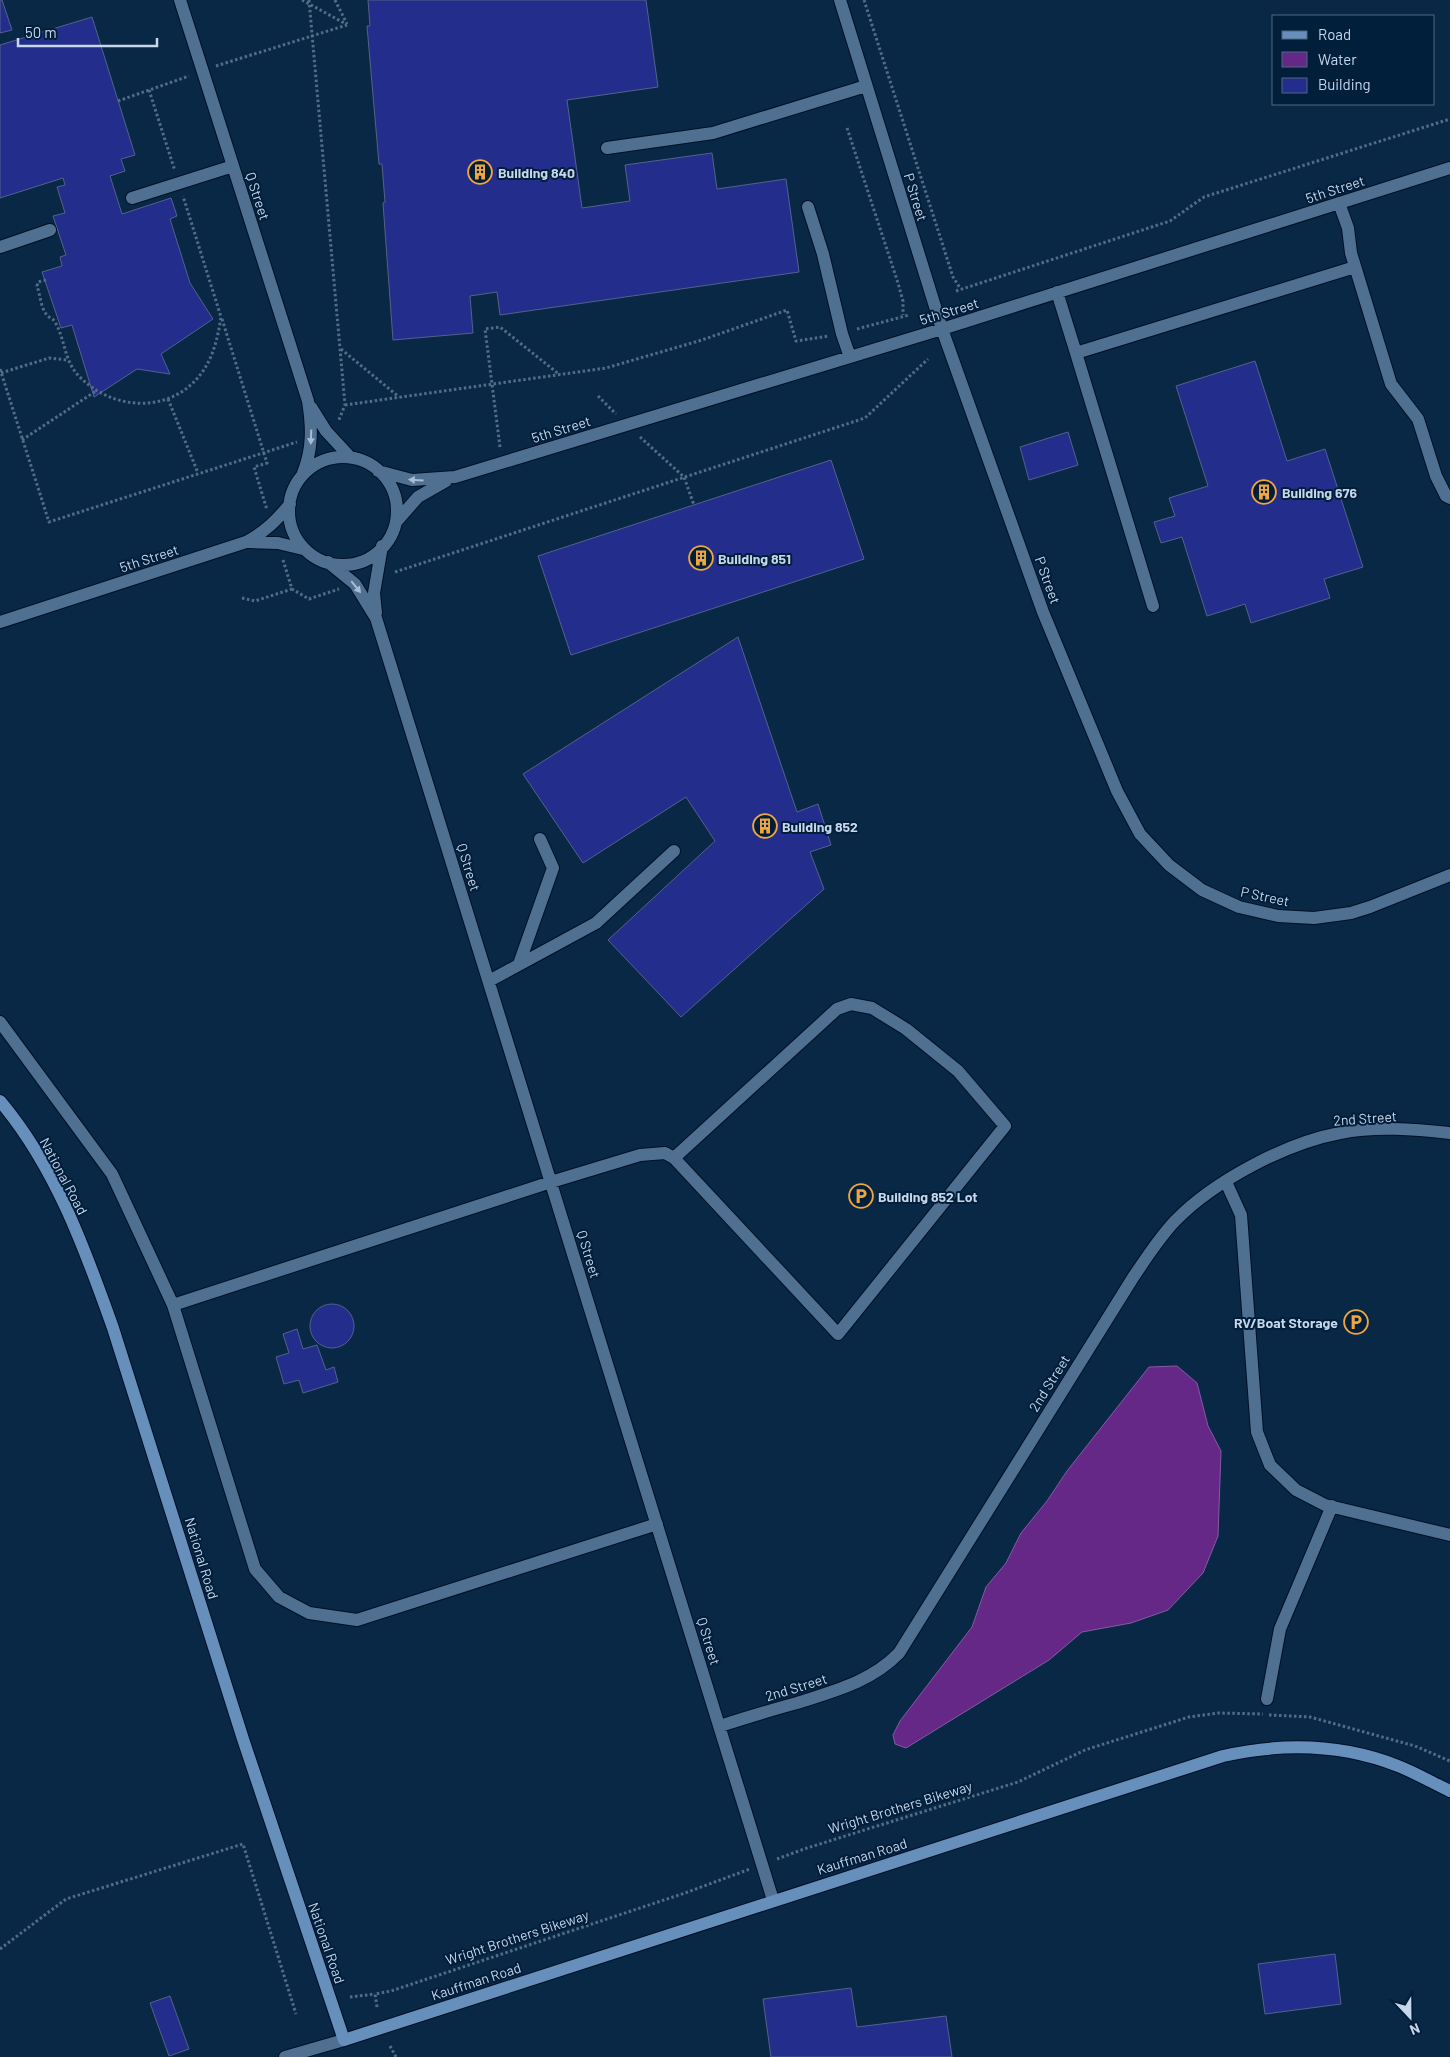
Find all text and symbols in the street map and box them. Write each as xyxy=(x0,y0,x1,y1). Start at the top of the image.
scale bar xyxy=(18,15,156,47)
legend xyxy=(1272,15,1435,105)
text: 50 m xyxy=(25,23,57,41)
text: Road xyxy=(1318,25,1351,43)
text: Water xyxy=(1318,50,1357,68)
text: Building xyxy=(1318,75,1371,93)
building icon: Building 840 xyxy=(467,159,493,185)
place label: Building 840 xyxy=(498,164,575,181)
street label: Q Street xyxy=(242,170,274,222)
street label: P Street xyxy=(901,171,931,223)
street label: 5th Street xyxy=(1303,172,1367,206)
street label: 5th Street xyxy=(917,294,981,328)
street label: 5th Street xyxy=(529,412,593,446)
one-way arrow xyxy=(307,430,315,446)
one-way arrow xyxy=(408,475,424,483)
building icon: Building 676 xyxy=(1251,479,1277,505)
place label: Building 676 xyxy=(1282,484,1357,501)
street label: 5th Street xyxy=(117,541,181,575)
building icon: Building 851 xyxy=(688,545,714,571)
place label: Building 851 xyxy=(718,550,791,567)
street label: P Street xyxy=(1032,554,1064,606)
one-way arrow xyxy=(351,580,362,593)
building icon: Building 852 xyxy=(752,813,778,839)
place label: Building 852 xyxy=(782,818,858,835)
street label: Q Street xyxy=(454,841,484,893)
street label: P Street xyxy=(1239,883,1291,909)
street label: 2nd Street xyxy=(1333,1107,1397,1129)
street label: National Road xyxy=(37,1135,91,1217)
parking icon: Building 852 Lot xyxy=(848,1183,874,1209)
place label: Building 852 Lot xyxy=(878,1188,978,1205)
street label: Q Street xyxy=(574,1228,604,1280)
parking icon: RV/Boat Storage xyxy=(1343,1309,1369,1335)
place label: RV/Boat Storage xyxy=(1234,1314,1338,1331)
street label: 2nd Street xyxy=(1025,1352,1073,1414)
street label: National Road xyxy=(182,1515,222,1601)
street label: Q Street xyxy=(694,1615,724,1667)
street label: 2nd Street xyxy=(763,1670,829,1704)
street label: Wright Brothers Bikeway xyxy=(826,1777,975,1837)
street label: Kauffman Road xyxy=(815,1834,909,1878)
street label: National Road xyxy=(305,1900,349,1986)
street label: Wright Brothers Bikeway xyxy=(443,1906,591,1968)
street label: Kauffman Road xyxy=(429,1959,523,2003)
north arrow xyxy=(1385,1992,1435,2042)
text: N xyxy=(1408,2020,1423,2039)

